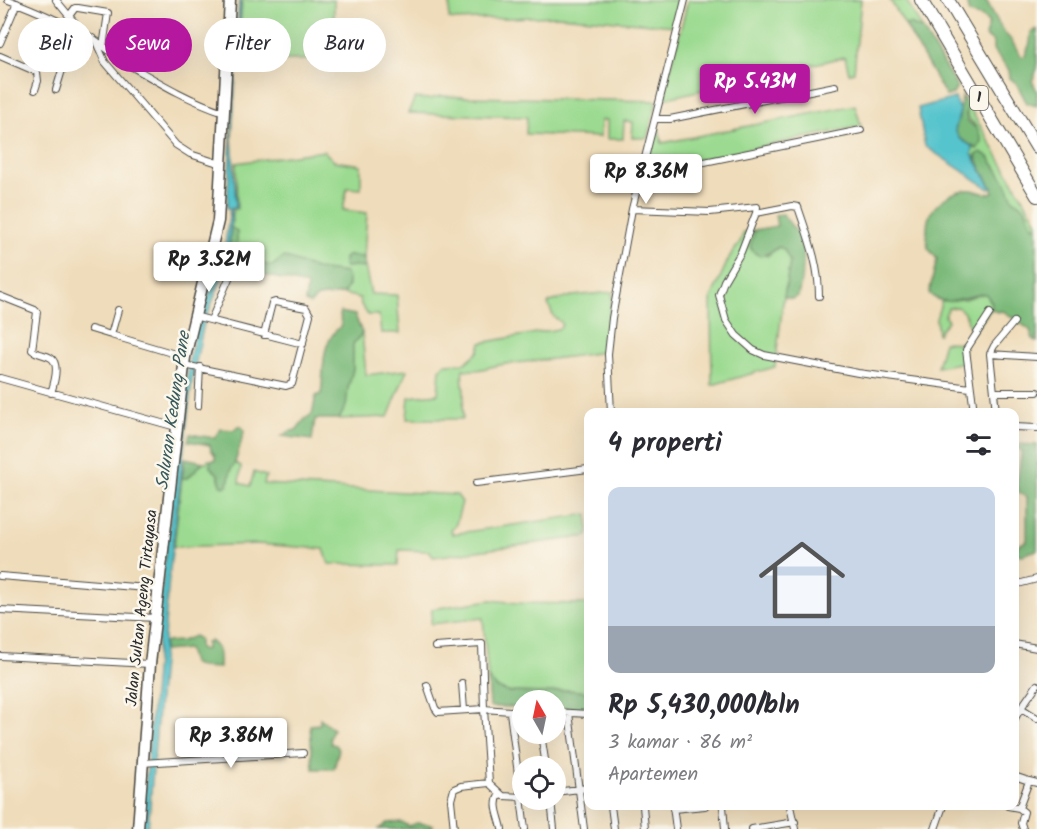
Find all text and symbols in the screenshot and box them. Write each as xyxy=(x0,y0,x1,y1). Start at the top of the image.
chip: Beli xyxy=(18,18,93,72)
chip: Sewa xyxy=(105,18,192,72)
chip: Filter xyxy=(204,18,291,72)
chip: Baru xyxy=(303,18,386,72)
pin: Rp 5.43M xyxy=(693,64,817,115)
text: Rp 5.43M xyxy=(714,67,796,99)
road number: 1 xyxy=(970,86,988,110)
pin: Rp 8.36M xyxy=(584,154,708,205)
text: Rp 8.36M xyxy=(604,157,688,189)
pin: Rp 3.52M xyxy=(147,242,271,293)
text: Rp 3.52M xyxy=(167,245,251,277)
water label: Saluran Kedung Pane xyxy=(149,328,200,492)
text: 4 properti xyxy=(608,423,722,465)
icon: filters xyxy=(962,428,995,461)
street label: Jalan Sultan Ageng Tirtayasa xyxy=(119,508,165,708)
icon: home xyxy=(748,526,856,634)
text: Rp 5,430,000/bln xyxy=(608,685,800,727)
north arrow xyxy=(512,690,566,744)
map controls xyxy=(512,690,566,810)
pin: Rp 3.86M xyxy=(169,718,293,769)
text: Rp 3.86M xyxy=(189,721,273,753)
text: 3 kamar · 86 m² xyxy=(608,727,752,759)
button: locate xyxy=(512,756,566,810)
text: Apartemen xyxy=(608,759,698,791)

